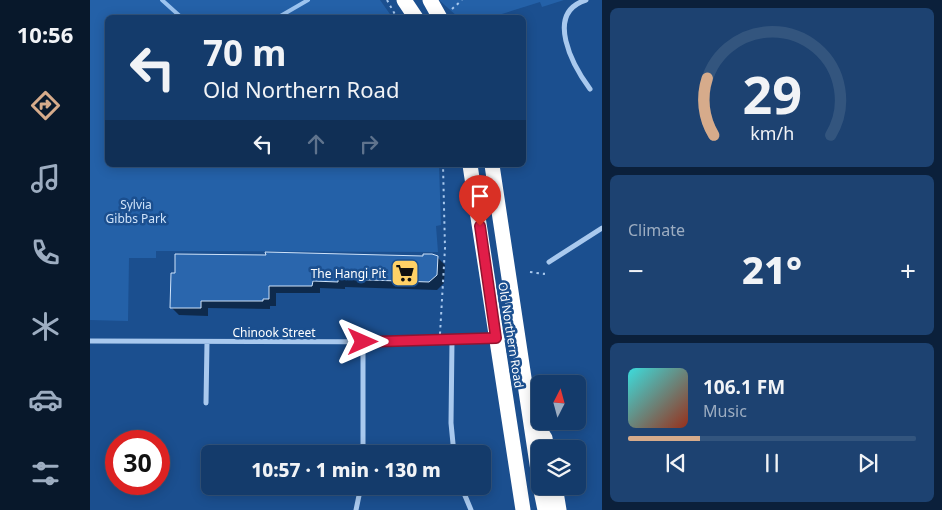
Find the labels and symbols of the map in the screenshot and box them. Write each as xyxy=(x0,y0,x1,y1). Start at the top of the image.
pin xyxy=(459,175,501,226)
park label: Sylvia Gibbs Park xyxy=(106,196,167,227)
supermarket icon: The Hangi Pit xyxy=(390,258,420,288)
place label: The Hangi Pit xyxy=(311,265,387,282)
street label: Old Northern Road xyxy=(494,281,528,389)
position arrow xyxy=(336,315,388,367)
street label: Chinook Street xyxy=(232,324,316,341)
north arrow xyxy=(531,375,586,430)
speed limit sign: 30 xyxy=(105,430,170,495)

